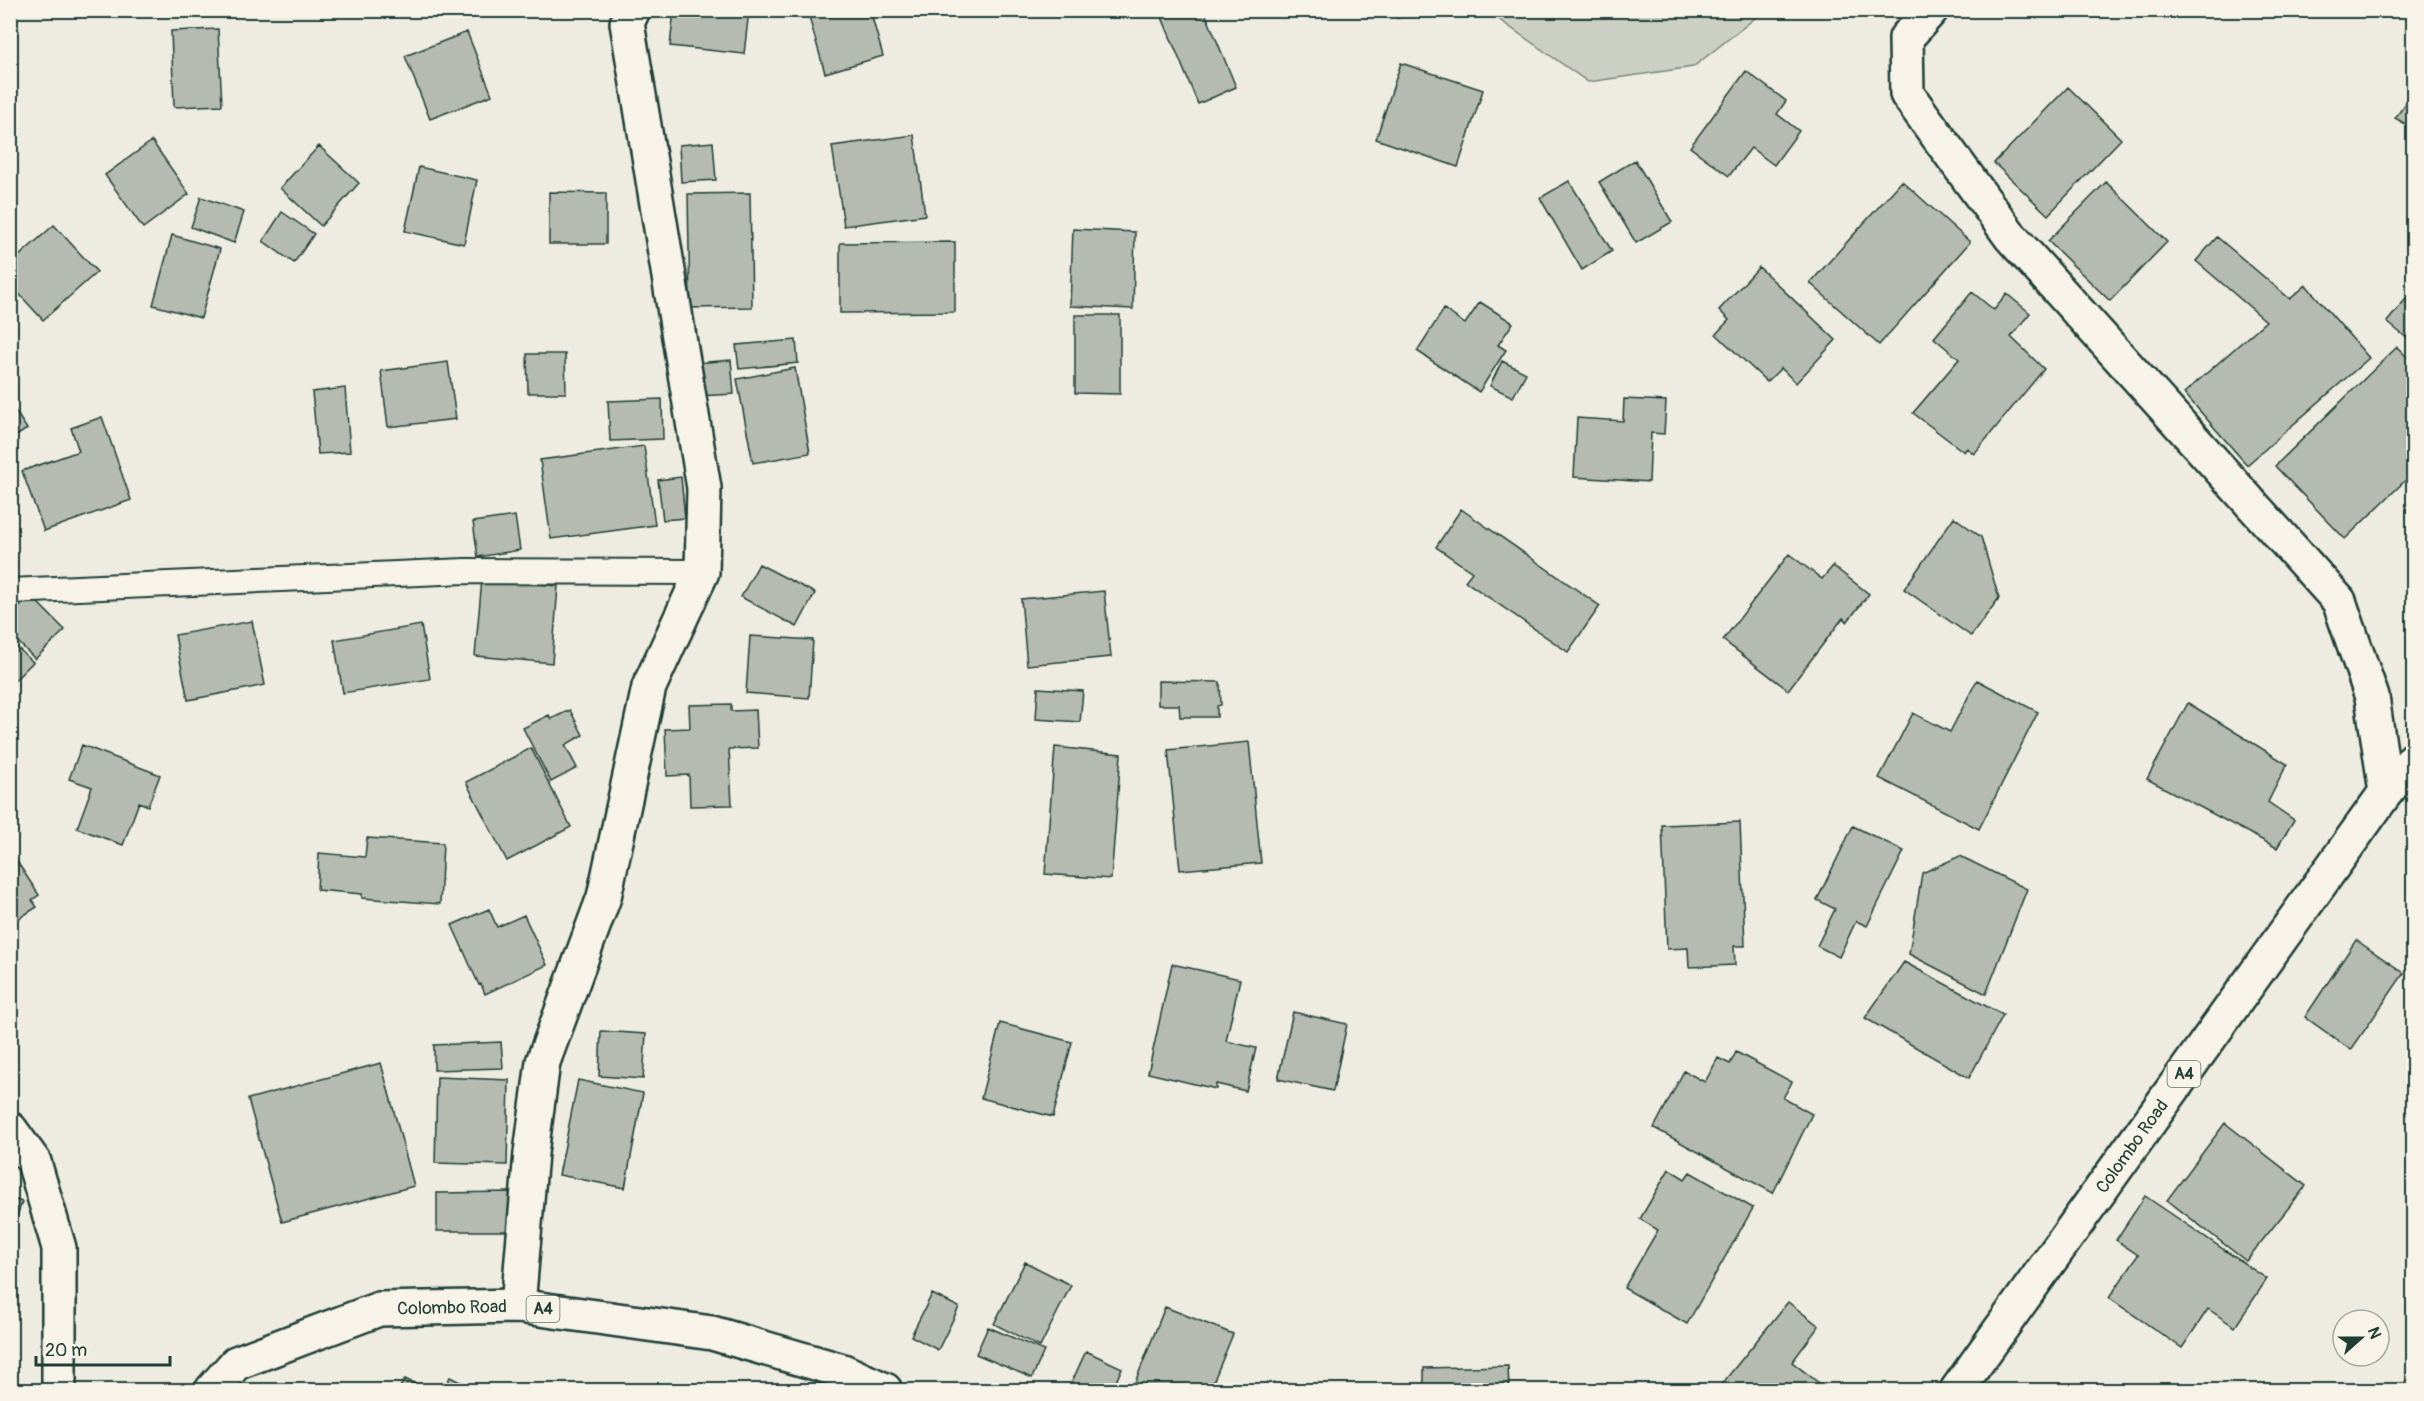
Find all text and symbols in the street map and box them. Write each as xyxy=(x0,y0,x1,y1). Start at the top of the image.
road number: A4 xyxy=(2168,1061,2200,1087)
street label: Colombo Road xyxy=(2090,1095,2173,1198)
street label: Colombo Road xyxy=(397,1295,507,1320)
road number: A4 xyxy=(526,1296,560,1322)
north arrow xyxy=(2331,1308,2391,1368)
text: N xyxy=(2363,1324,2385,1342)
scale bar xyxy=(36,1329,170,1367)
text: 20 m xyxy=(45,1339,87,1362)

